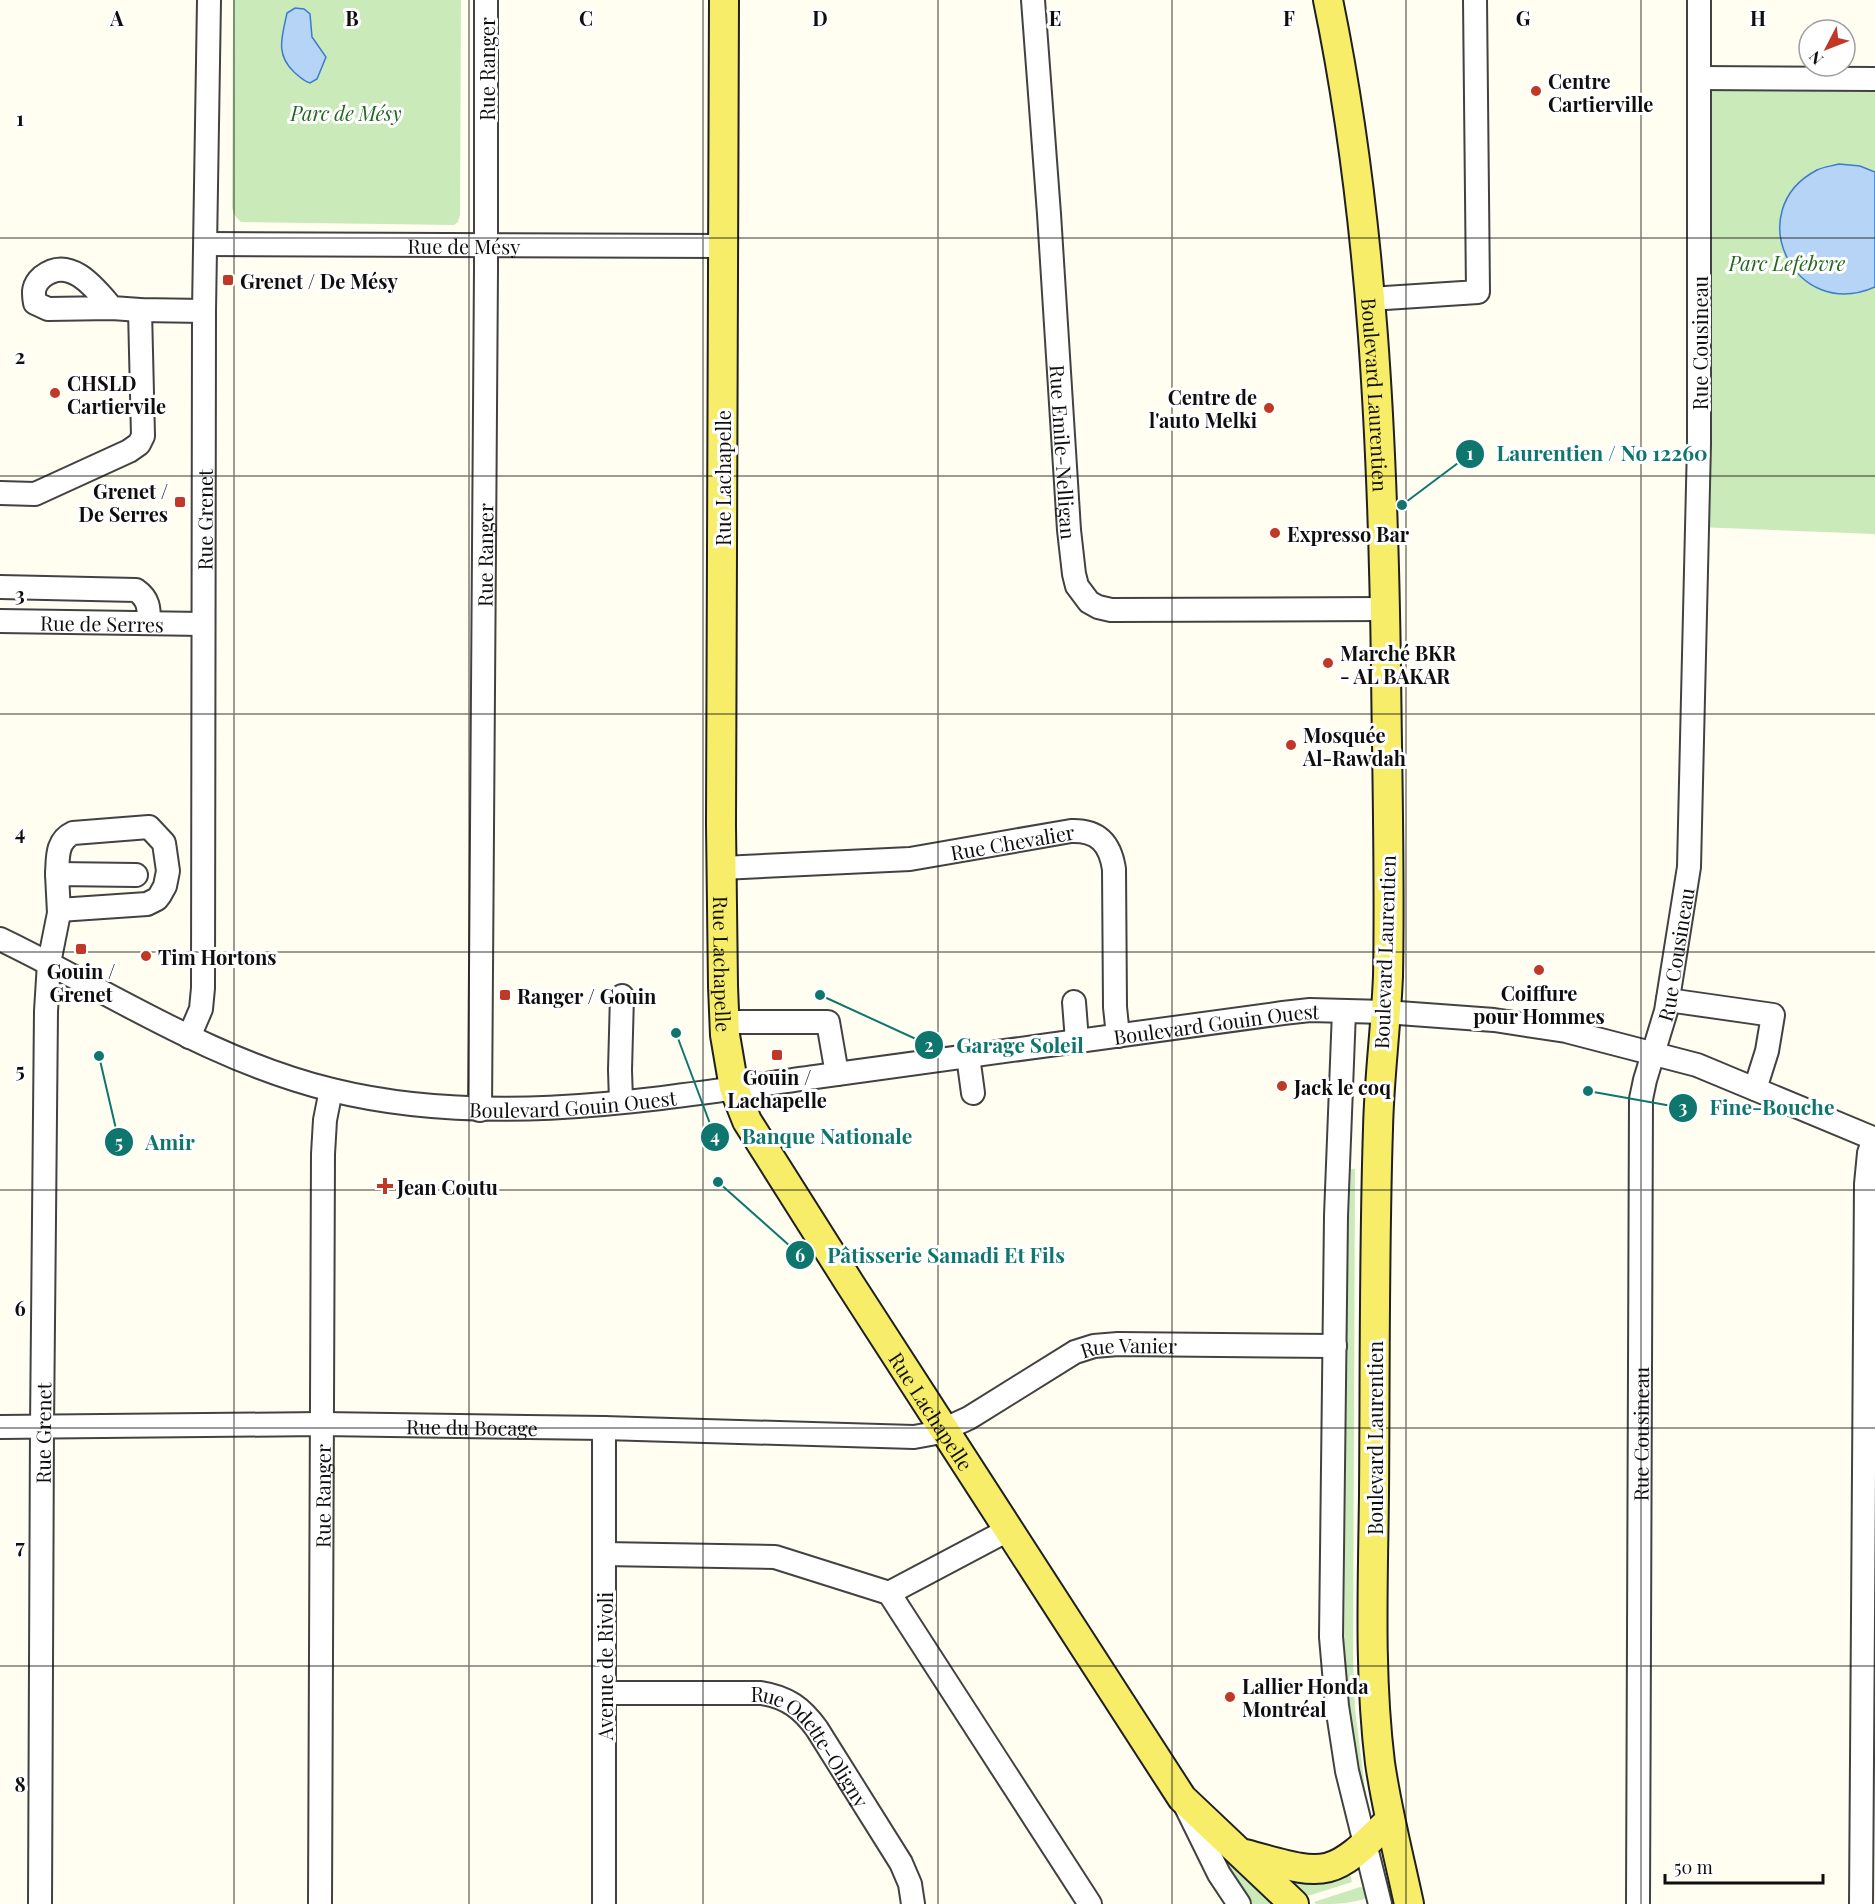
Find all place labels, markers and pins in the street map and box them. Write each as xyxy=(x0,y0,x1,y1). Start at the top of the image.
place label: Centre Cartierville xyxy=(1548,67,1653,117)
marker: Centre Cartierville xyxy=(1529,84,1543,98)
place label: Grenet / De Mésy xyxy=(240,267,398,294)
marker: Grenet / De Mésy xyxy=(221,273,235,287)
place label: CHSLD Cartiervile xyxy=(67,369,166,419)
place label: Centre de l'auto Melki xyxy=(1149,383,1257,433)
marker: CHSLD Cartiervile xyxy=(48,386,62,400)
marker: Centre de l'auto Melki xyxy=(1262,401,1276,415)
callout: Laurentien / No 12260 xyxy=(1455,435,1720,474)
place label: Grenet / De Serres xyxy=(78,477,168,527)
marker: Grenet / De Serres xyxy=(173,495,187,509)
place label: Expresso Bar xyxy=(1287,520,1410,547)
marker: Expresso Bar xyxy=(1268,526,1282,540)
place label: Marché BKR - AL BAKAR xyxy=(1340,639,1457,689)
marker: Marché BKR - AL BAKAR xyxy=(1321,656,1335,670)
place label: Mosquée Al-Rawdah xyxy=(1302,721,1406,771)
marker: Mosquée Al-Rawdah xyxy=(1284,738,1298,752)
marker: Gouin / Grenet xyxy=(74,942,88,956)
place label: Tim Hortons xyxy=(158,943,276,970)
marker: Tim Hortons xyxy=(139,949,153,963)
place label: Gouin / Grenet xyxy=(47,957,115,1007)
marker: Coiffure pour Hommes xyxy=(1532,963,1546,977)
place label: Coiffure pour Hommes xyxy=(1473,979,1605,1029)
place label: Ranger / Gouin xyxy=(517,982,657,1009)
marker: Ranger / Gouin xyxy=(498,988,512,1002)
callout: Garage Soleil xyxy=(914,1026,1096,1065)
marker: Gouin / Lachapelle xyxy=(770,1048,784,1062)
place label: Gouin / Lachapelle xyxy=(727,1063,827,1113)
place label: Jack le coq xyxy=(1293,1073,1391,1100)
marker: Jack le coq xyxy=(1275,1079,1289,1093)
callout: Fine-Bouche xyxy=(1668,1088,1847,1127)
callout: Banque Nationale xyxy=(700,1117,925,1156)
callout: Amir xyxy=(104,1123,207,1162)
place label: Jean Coutu xyxy=(396,1173,498,1200)
marker: Jean Coutu xyxy=(378,1179,392,1193)
callout: Pâtisserie Samadi Et Fils xyxy=(785,1236,1076,1275)
place label: Lallier Honda Montréal xyxy=(1242,1672,1369,1722)
marker: Lallier Honda Montréal xyxy=(1223,1690,1237,1704)

